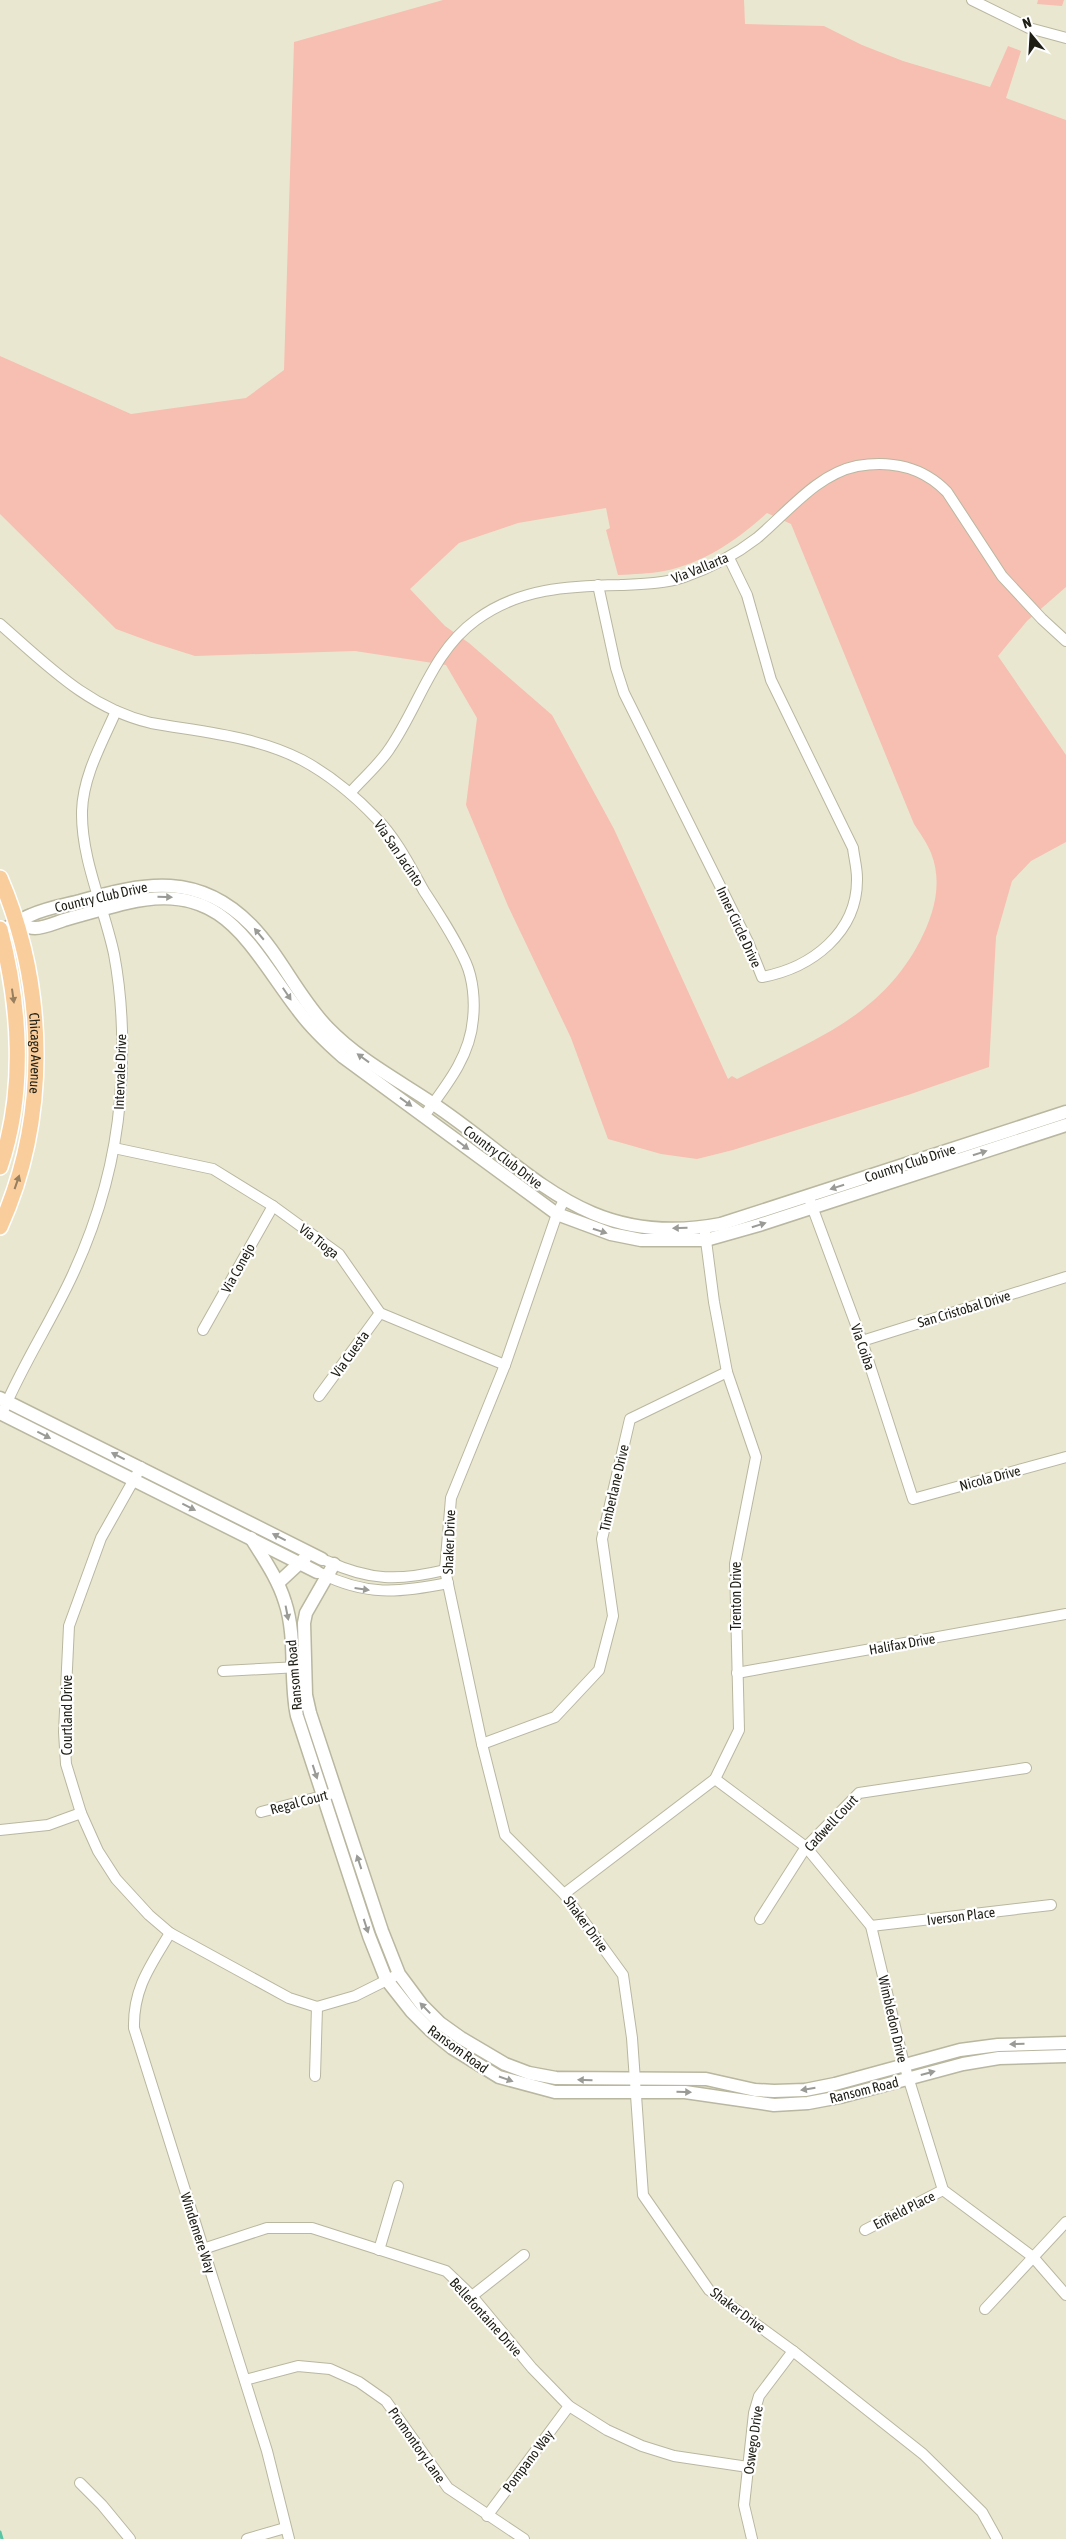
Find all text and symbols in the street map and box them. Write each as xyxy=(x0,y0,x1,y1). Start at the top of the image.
north arrow xyxy=(1006,10,1056,60)
text: N xyxy=(1021,14,1033,32)
street label: Via Vallarta xyxy=(669,549,731,587)
street label: Via San Jacinto xyxy=(371,817,427,889)
street label: Country Club Drive xyxy=(53,879,149,915)
street label: Inner Circle Drive xyxy=(713,884,765,970)
one-way arrow xyxy=(158,893,174,901)
one-way arrow xyxy=(253,929,265,941)
one-way arrow xyxy=(282,987,292,1001)
one-way arrow xyxy=(9,988,17,1004)
street label: Chicago Avenue xyxy=(26,1012,44,1094)
street label: Intervale Drive xyxy=(111,1034,129,1110)
one-way arrow xyxy=(357,1052,370,1063)
one-way arrow xyxy=(399,1097,412,1108)
street label: Country Club Drive xyxy=(460,1122,546,1192)
one-way arrow xyxy=(457,1139,470,1149)
street label: Country Club Drive xyxy=(862,1141,958,1185)
one-way arrow xyxy=(973,1148,988,1156)
one-way arrow xyxy=(14,1174,21,1189)
one-way arrow xyxy=(829,1184,844,1191)
street label: Via Tioga xyxy=(296,1220,342,1262)
one-way arrow xyxy=(752,1220,767,1228)
one-way arrow xyxy=(672,1224,688,1232)
one-way arrow xyxy=(593,1227,608,1235)
street label: Via Conejo xyxy=(218,1240,258,1296)
street label: San Cristobal Drive xyxy=(916,1287,1012,1331)
street label: Via Coiba xyxy=(848,1322,878,1372)
street label: Via Cuesta xyxy=(328,1328,372,1380)
one-way arrow xyxy=(36,1431,51,1439)
street label: Timberlane Drive xyxy=(596,1443,632,1533)
one-way arrow xyxy=(111,1452,125,1460)
street label: Nicola Drive xyxy=(958,1462,1022,1494)
one-way arrow xyxy=(182,1503,196,1511)
street label: Shaker Drive xyxy=(440,1509,458,1575)
one-way arrow xyxy=(272,1533,286,1541)
street label: Trenton Drive xyxy=(728,1562,744,1630)
one-way arrow xyxy=(355,1585,371,1593)
one-way arrow xyxy=(284,1605,292,1621)
street label: Halifax Drive xyxy=(868,1630,936,1658)
street label: Ransom Road xyxy=(283,1639,305,1711)
street label: Courtland Drive xyxy=(59,1675,75,1755)
one-way arrow xyxy=(312,1764,320,1779)
street label: Regal Court xyxy=(268,1787,330,1817)
street label: Cadwell Court xyxy=(801,1792,861,1854)
one-way arrow xyxy=(355,1854,362,1869)
street label: Shaker Drive xyxy=(561,1893,611,1955)
street label: Iverson Place xyxy=(926,1904,996,1928)
one-way arrow xyxy=(362,1919,370,1934)
street label: Wimbledon Drive xyxy=(875,1974,911,2064)
one-way arrow xyxy=(420,2002,432,2014)
street label: Ransom Road xyxy=(425,2022,491,2076)
one-way arrow xyxy=(1009,2040,1025,2048)
one-way arrow xyxy=(921,2069,936,2077)
street label: Ransom Road xyxy=(828,2074,900,2106)
one-way arrow xyxy=(577,2075,593,2083)
one-way arrow xyxy=(498,2076,513,2083)
one-way arrow xyxy=(799,2085,815,2093)
one-way arrow xyxy=(676,2088,692,2096)
street label: Enfield Place xyxy=(871,2188,937,2232)
street label: Windemere Way xyxy=(177,2191,219,2276)
street label: Bellefontaine Drive xyxy=(447,2275,525,2359)
street label: Shaker Drive xyxy=(707,2284,769,2336)
street label: Promontory Lane xyxy=(385,2404,449,2486)
street label: Oswego Drive xyxy=(740,2405,766,2475)
street label: Pompano Way xyxy=(499,2427,557,2495)

